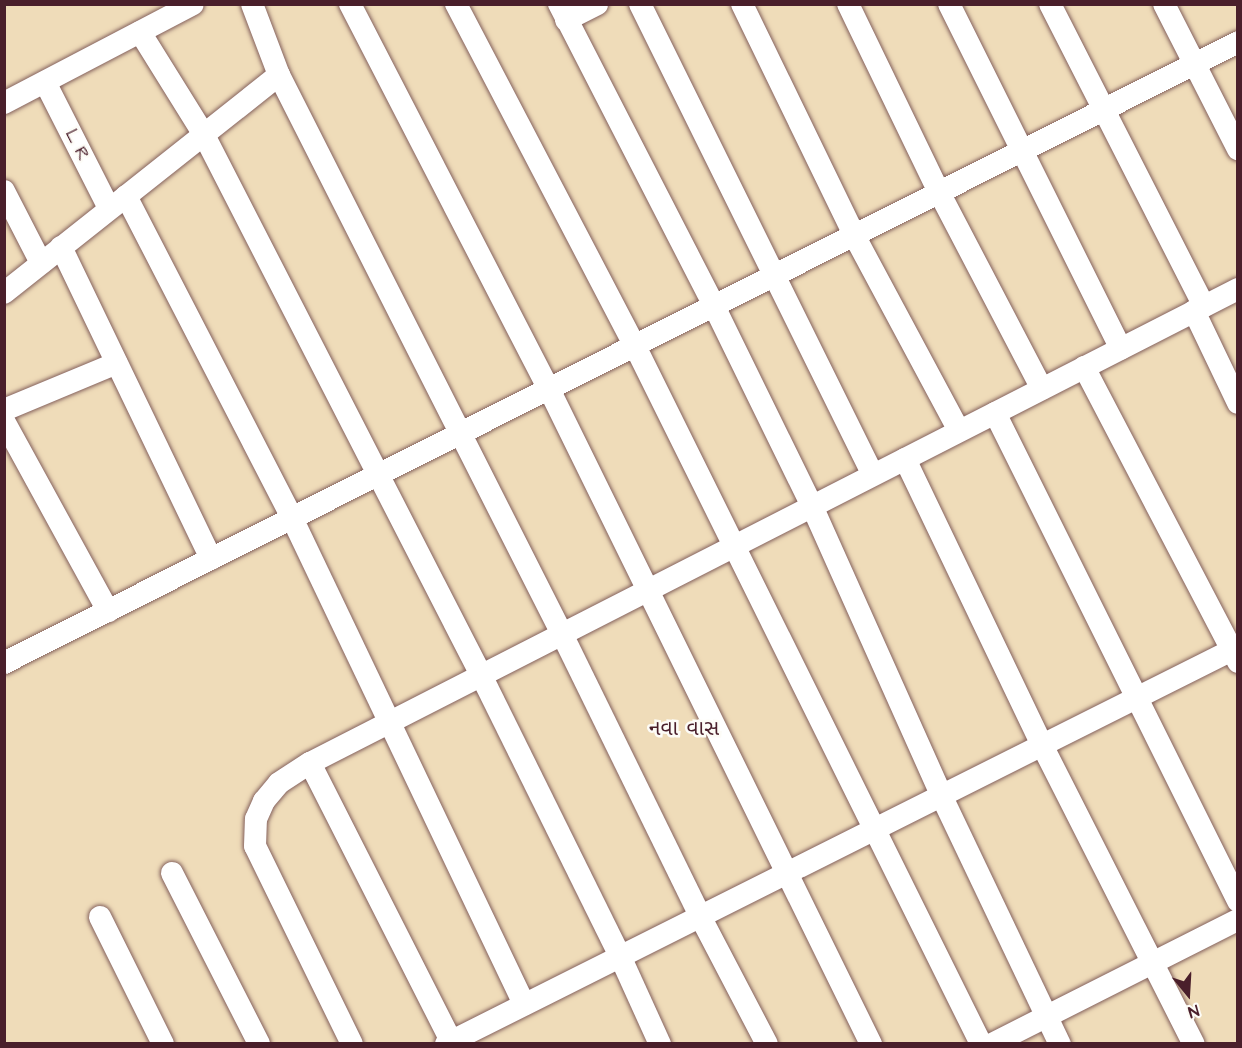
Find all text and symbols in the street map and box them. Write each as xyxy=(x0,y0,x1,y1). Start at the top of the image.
street label: L R xyxy=(60,126,94,164)
district label: નવા વાસ xyxy=(649,716,719,742)
north arrow xyxy=(1158,964,1218,1024)
text: N xyxy=(1185,999,1202,1023)

